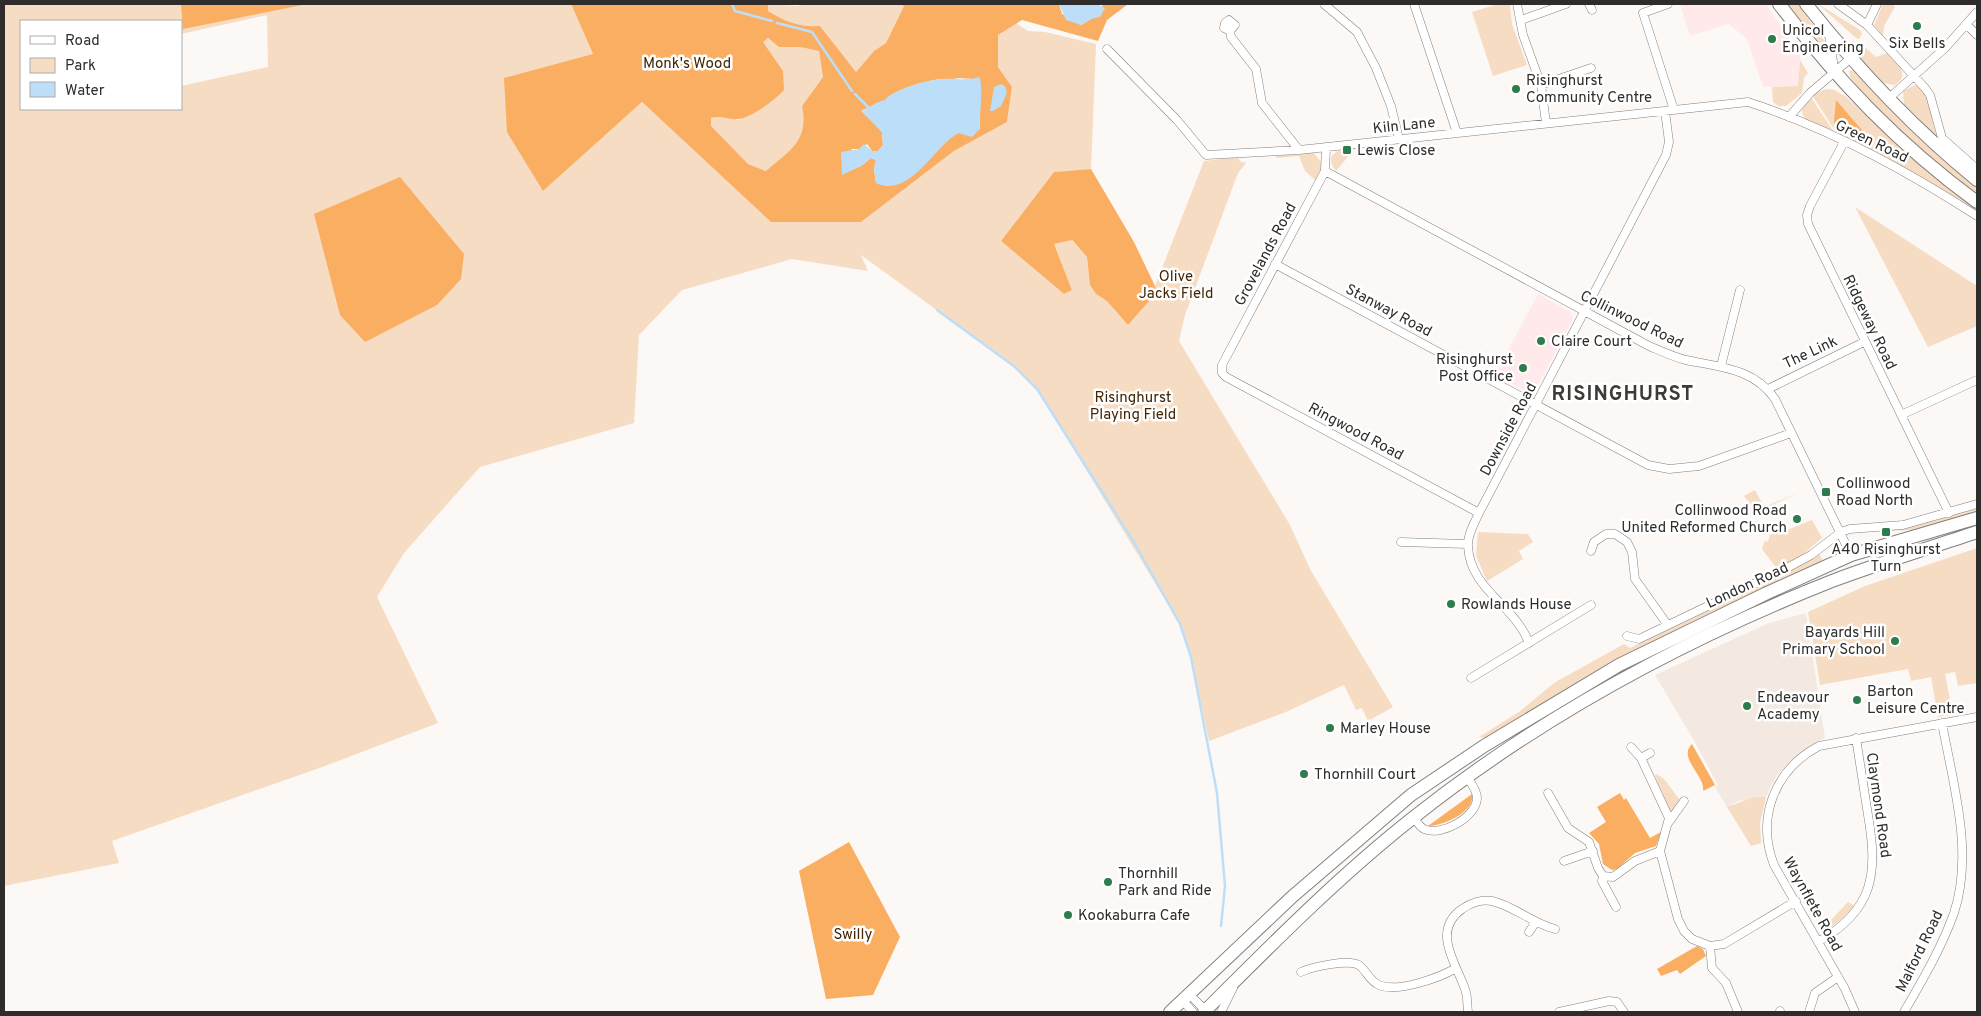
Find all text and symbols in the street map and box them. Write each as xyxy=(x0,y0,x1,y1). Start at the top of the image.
legend xyxy=(20,20,182,110)
marker: Six Bells xyxy=(1911,20,1923,32)
place label: Unicol Engineering xyxy=(1782,22,1864,58)
text: Road xyxy=(65,32,100,51)
marker: Unicol Engineering xyxy=(1766,33,1778,45)
place label: Six Bells xyxy=(1888,35,1946,54)
park label: Monk's Wood xyxy=(643,55,731,74)
text: Park xyxy=(65,57,96,76)
place label: Risinghurst Community Centre xyxy=(1526,72,1652,108)
text: Water xyxy=(65,82,105,101)
marker: Risinghurst Community Centre xyxy=(1510,83,1522,95)
street label: Kiln Lane xyxy=(1372,114,1436,139)
street label: Green Road xyxy=(1832,116,1911,168)
place label: Lewis Close xyxy=(1357,142,1435,161)
marker: Lewis Close xyxy=(1341,144,1353,156)
street label: Grovelands Road xyxy=(1231,200,1302,310)
park label: Olive Jacks Field xyxy=(1139,268,1213,304)
street label: Ridgeway Road xyxy=(1838,272,1900,373)
street label: Stanway Road xyxy=(1342,281,1435,342)
street label: Collinwood Road xyxy=(1577,287,1686,354)
place label: Claire Court xyxy=(1551,333,1632,352)
street label: The Link xyxy=(1781,333,1841,374)
marker: Claire Court xyxy=(1535,335,1547,347)
place label: Risinghurst Post Office xyxy=(1436,351,1513,387)
marker: Risinghurst Post Office xyxy=(1517,362,1529,374)
street label: Downside Road xyxy=(1477,380,1542,480)
district label: RISINGHURST xyxy=(1552,382,1694,408)
park label: Risinghurst Playing Field xyxy=(1090,389,1176,425)
street label: Ringwood Road xyxy=(1304,399,1406,465)
place label: Collinwood Road North xyxy=(1836,475,1913,511)
marker: Collinwood Road North xyxy=(1820,486,1832,498)
place label: Collinwood Road United Reformed Church xyxy=(1621,502,1787,538)
marker: Collinwood Road United Reformed Church xyxy=(1791,513,1803,525)
marker: A40 Risinghurst Turn xyxy=(1880,526,1892,538)
place label: A40 Risinghurst Turn xyxy=(1831,541,1941,577)
street label: London Road xyxy=(1703,559,1792,614)
place label: Rowlands House xyxy=(1461,596,1572,615)
marker: Rowlands House xyxy=(1445,598,1457,610)
place label: Bayards Hill Primary School xyxy=(1782,624,1885,660)
marker: Bayards Hill Primary School xyxy=(1889,635,1901,647)
place label: Barton Leisure Centre xyxy=(1867,683,1965,719)
place label: Endeavour Academy xyxy=(1757,689,1829,725)
marker: Barton Leisure Centre xyxy=(1851,694,1863,706)
marker: Endeavour Academy xyxy=(1741,700,1753,712)
place label: Marley House xyxy=(1340,720,1431,739)
marker: Marley House xyxy=(1324,722,1336,734)
street label: Claymond Road xyxy=(1861,751,1894,859)
place label: Thornhill Court xyxy=(1314,766,1416,785)
marker: Thornhill Court xyxy=(1298,768,1310,780)
street label: Waynflete Road xyxy=(1778,854,1846,955)
place label: Thornhill Park and Ride xyxy=(1118,865,1211,901)
marker: Thornhill Park and Ride xyxy=(1102,876,1114,888)
place label: Kookaburra Cafe xyxy=(1078,907,1190,926)
street label: Malford Road xyxy=(1892,908,1948,996)
marker: Kookaburra Cafe xyxy=(1062,909,1074,921)
park label: Swilly xyxy=(834,926,872,945)

